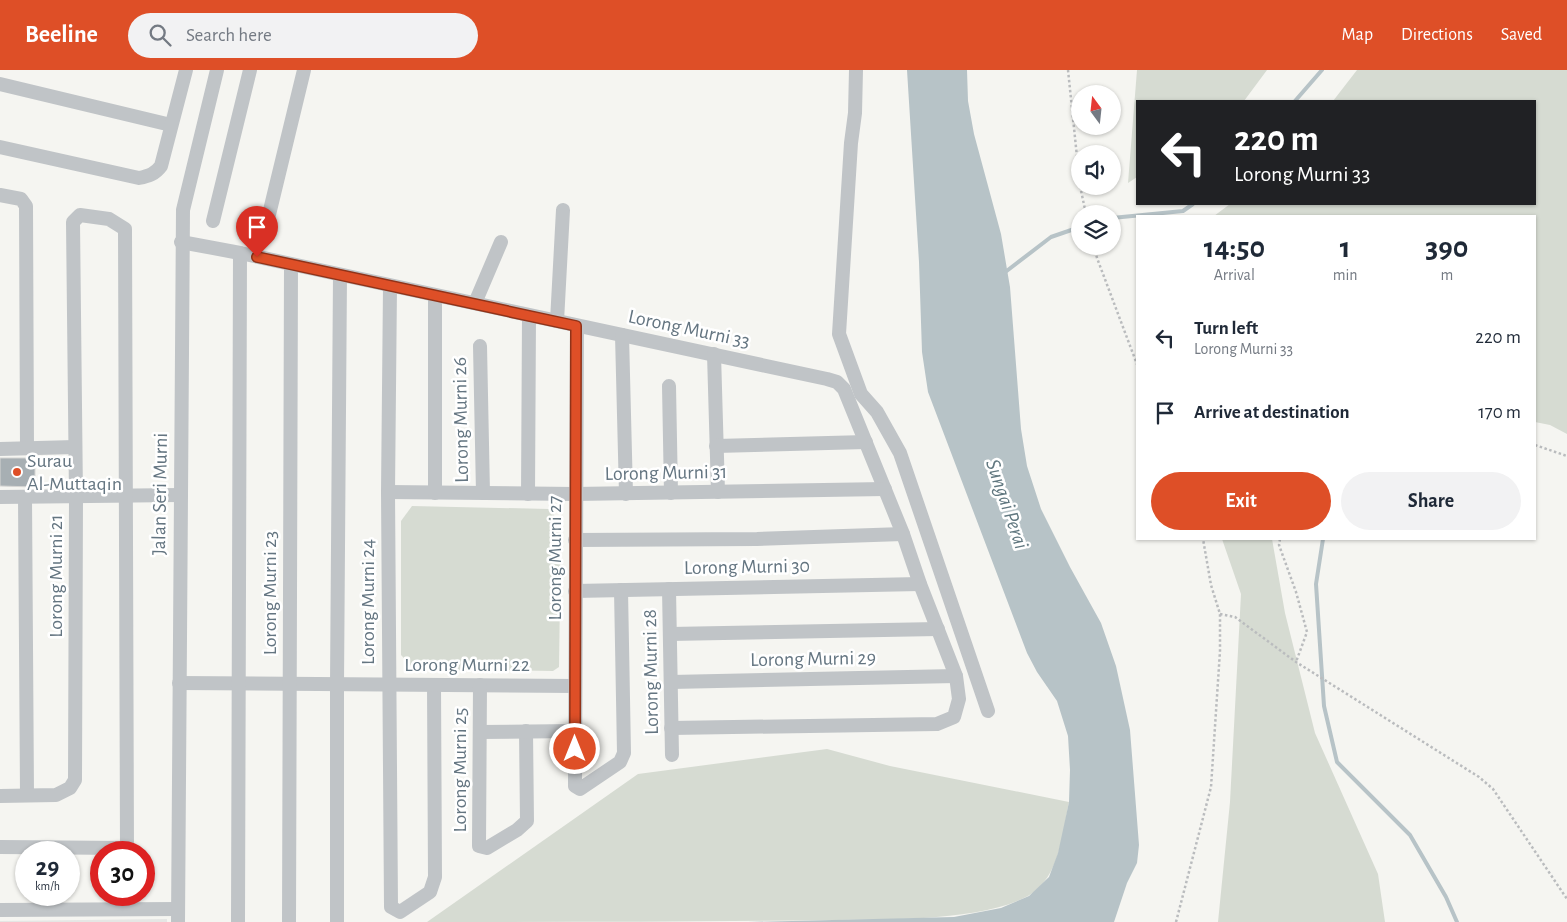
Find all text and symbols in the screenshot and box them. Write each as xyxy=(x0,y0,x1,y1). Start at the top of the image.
search box xyxy=(128,13,478,58)
icon: search xyxy=(146,21,174,49)
text: Beeline xyxy=(25,23,98,47)
text: Search here xyxy=(186,26,272,45)
text: Map xyxy=(1342,26,1373,44)
text: Directions xyxy=(1401,26,1473,44)
text: Saved xyxy=(1501,26,1542,44)
north arrow xyxy=(1071,85,1121,135)
map controls xyxy=(1071,85,1121,255)
icon: left xyxy=(1151,120,1216,185)
text: 220 m xyxy=(1234,122,1319,157)
button: sound xyxy=(1071,145,1121,195)
text: Lorong Murni 33 xyxy=(1234,163,1370,185)
button: layers xyxy=(1071,205,1121,255)
pin xyxy=(236,206,278,257)
icon: arrive xyxy=(243,213,271,241)
text: 14:50 xyxy=(1204,233,1265,263)
text: 1 xyxy=(1340,233,1351,263)
text: 390 xyxy=(1425,233,1468,263)
text: Arrival xyxy=(1214,267,1255,283)
text: min xyxy=(1333,267,1358,283)
text: m xyxy=(1440,267,1453,283)
street label: Lorong Murni 33 xyxy=(626,306,752,352)
text: Turn left xyxy=(1194,319,1258,338)
icon: left xyxy=(1151,324,1179,352)
text: 220 m xyxy=(1475,328,1521,347)
text: Lorong Murni 33 xyxy=(1194,341,1293,357)
street label: Lorong Murni 26 xyxy=(450,357,472,483)
icon: arrive xyxy=(1151,399,1179,427)
text: Arrive at destination xyxy=(1194,403,1350,422)
text: 170 m xyxy=(1478,403,1521,422)
street label: Jalan Seri Murni xyxy=(149,433,171,555)
place label: Surau Al-Muttaqin xyxy=(27,451,122,494)
water label: Sungai Perai xyxy=(982,456,1032,552)
street label: Lorong Murni 31 xyxy=(605,462,727,484)
marker: Surau Al-Muttaqin xyxy=(11,466,23,478)
button: Exit xyxy=(1151,472,1331,530)
button: Share xyxy=(1341,472,1521,530)
street label: Lorong Murni 27 xyxy=(545,496,565,620)
street label: Lorong Murni 21 xyxy=(46,514,66,638)
street label: Lorong Murni 23 xyxy=(260,531,280,655)
street label: Lorong Murni 24 xyxy=(358,539,378,665)
street label: Lorong Murni 30 xyxy=(684,556,810,578)
street label: Lorong Murni 28 xyxy=(640,609,662,735)
street label: Lorong Murni 29 xyxy=(750,648,876,670)
street label: Lorong Murni 22 xyxy=(404,655,530,675)
street label: Lorong Murni 25 xyxy=(450,708,470,832)
position arrow xyxy=(548,722,600,774)
speed limit sign: 30 xyxy=(90,841,155,906)
text: 29 xyxy=(36,855,59,880)
text: km/h xyxy=(35,880,60,892)

